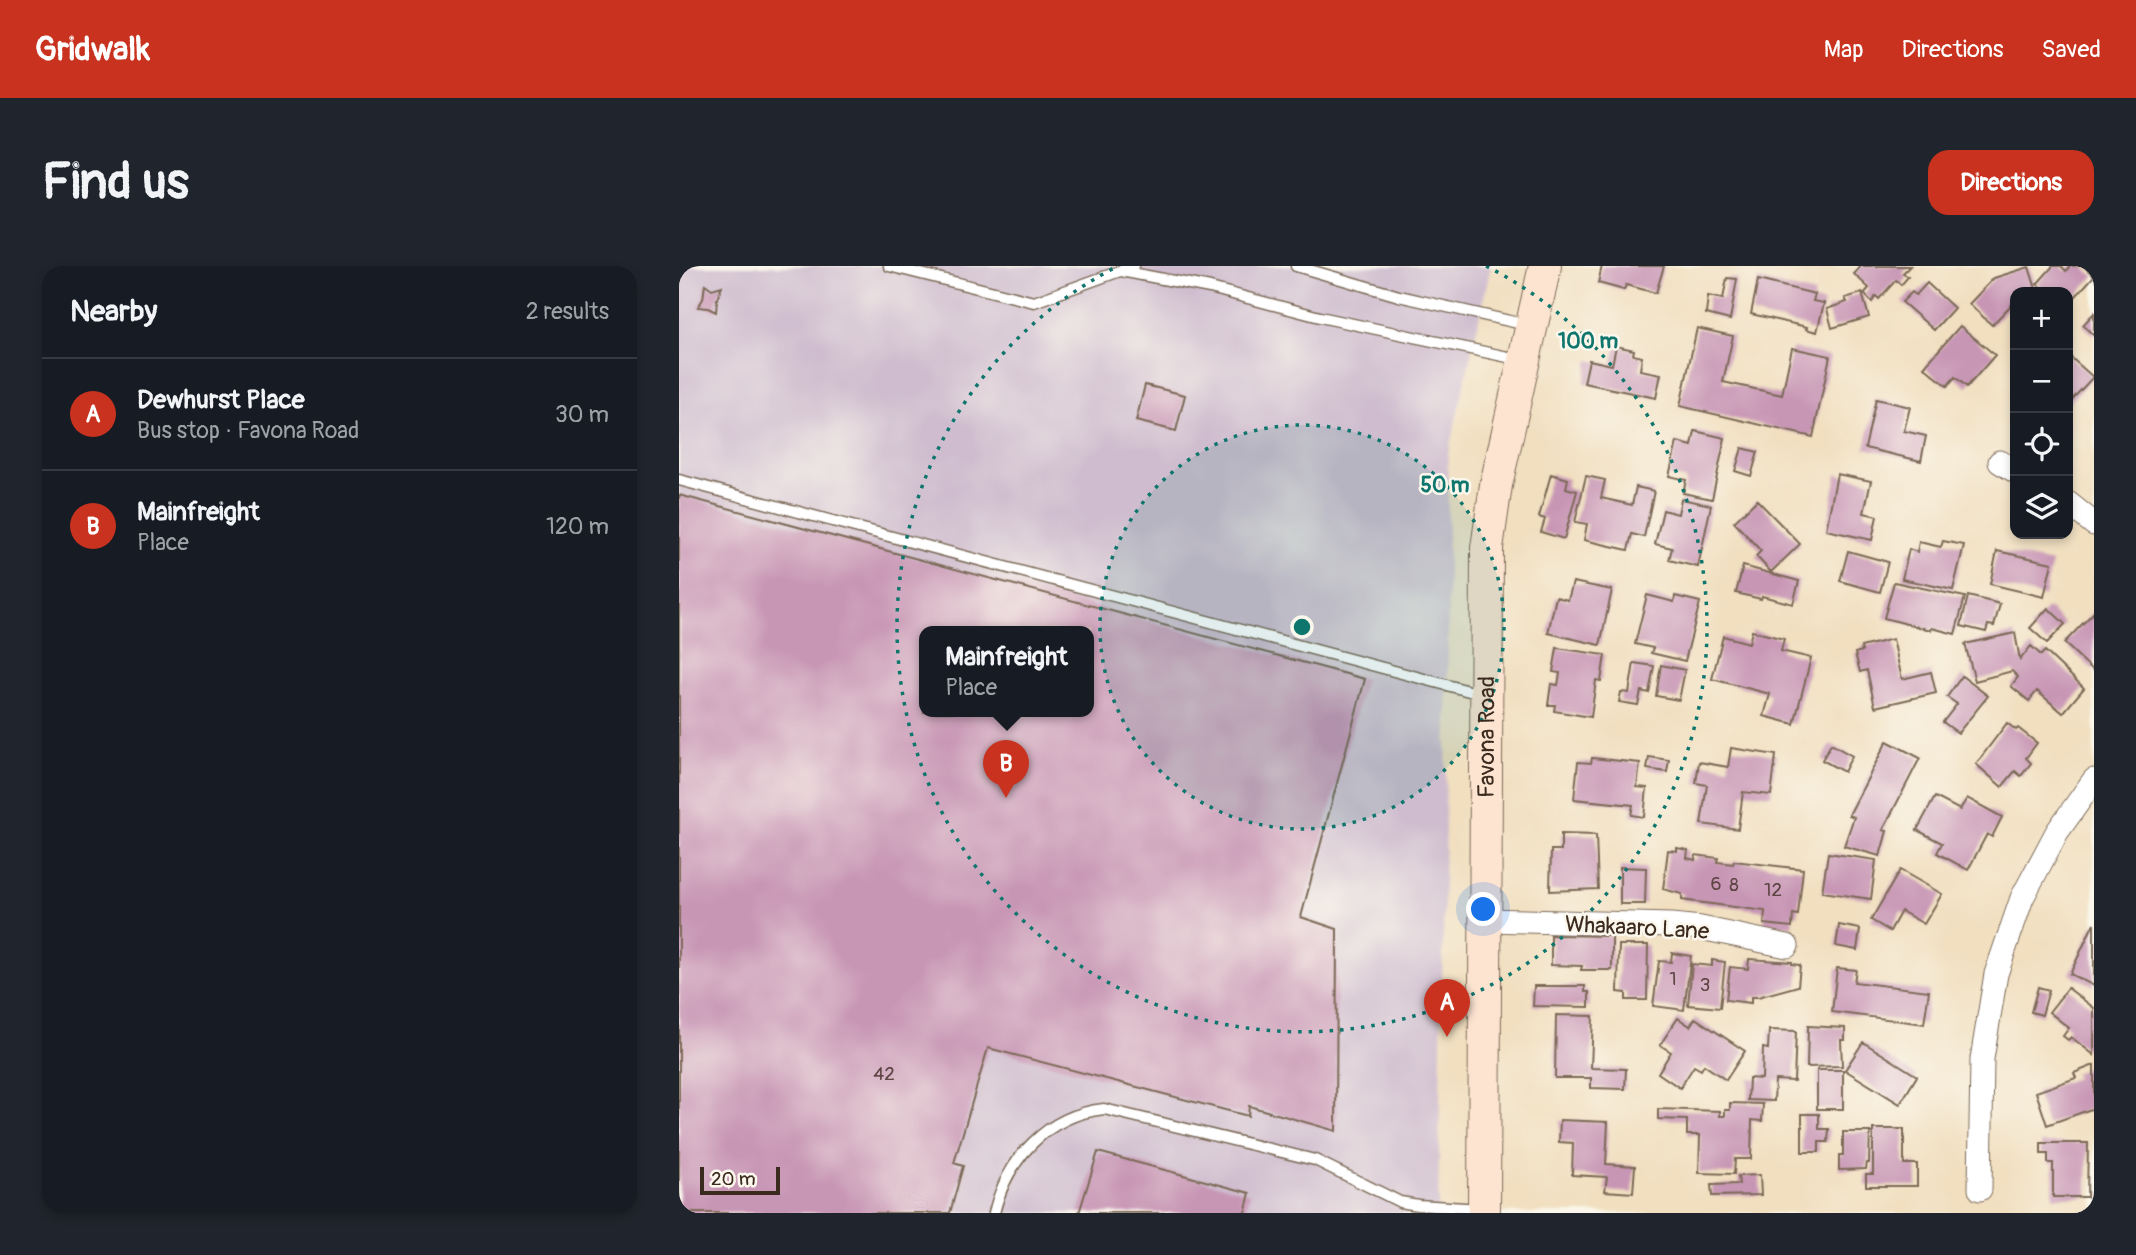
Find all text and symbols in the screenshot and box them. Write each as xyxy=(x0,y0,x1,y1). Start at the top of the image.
text: Gridwalk xyxy=(35,29,150,70)
text: Map xyxy=(1824,35,1864,64)
text: Directions xyxy=(1902,35,2003,64)
text: Saved xyxy=(2041,35,2101,64)
button: Directions xyxy=(1928,150,2094,215)
text: Find us xyxy=(42,152,189,213)
map controls xyxy=(2010,287,2073,539)
button: + xyxy=(2010,287,2073,350)
text: Nearby xyxy=(70,293,157,330)
text: 2 results xyxy=(526,297,609,326)
text: 100 m xyxy=(1558,328,1618,355)
button: − xyxy=(2010,350,2073,413)
text: Dewhurst Place xyxy=(137,384,305,416)
text: A xyxy=(86,400,100,429)
text: 30 m xyxy=(555,400,609,429)
button: locate xyxy=(2010,413,2073,476)
text: Bus stop · Favona Road xyxy=(137,416,359,445)
text: 50 m xyxy=(1421,472,1470,499)
button: layers xyxy=(2010,476,2073,539)
text: Mainfreight xyxy=(137,496,260,528)
text: B xyxy=(86,512,100,541)
text: 120 m xyxy=(546,512,609,541)
text: Place xyxy=(137,528,189,557)
centre of rings xyxy=(1290,615,1314,639)
popup xyxy=(919,626,1094,717)
text: Mainfreight xyxy=(945,641,1068,673)
text: Place xyxy=(945,673,997,702)
street label: Favona Road xyxy=(1472,676,1501,798)
pin: B xyxy=(983,740,1029,798)
house number: 6 xyxy=(1710,872,1722,896)
house number: 8 xyxy=(1729,873,1739,897)
house number: 12 xyxy=(1764,878,1782,902)
your location xyxy=(1466,892,1500,926)
street label: Whakaaro Lane xyxy=(1564,909,1711,946)
house number: 1 xyxy=(1669,967,1677,991)
house number: 3 xyxy=(1700,973,1710,997)
pin: A xyxy=(1424,979,1470,1037)
house number: 42 xyxy=(873,1062,895,1086)
scale bar xyxy=(700,1164,781,1196)
text: 20 m xyxy=(711,1167,756,1191)

